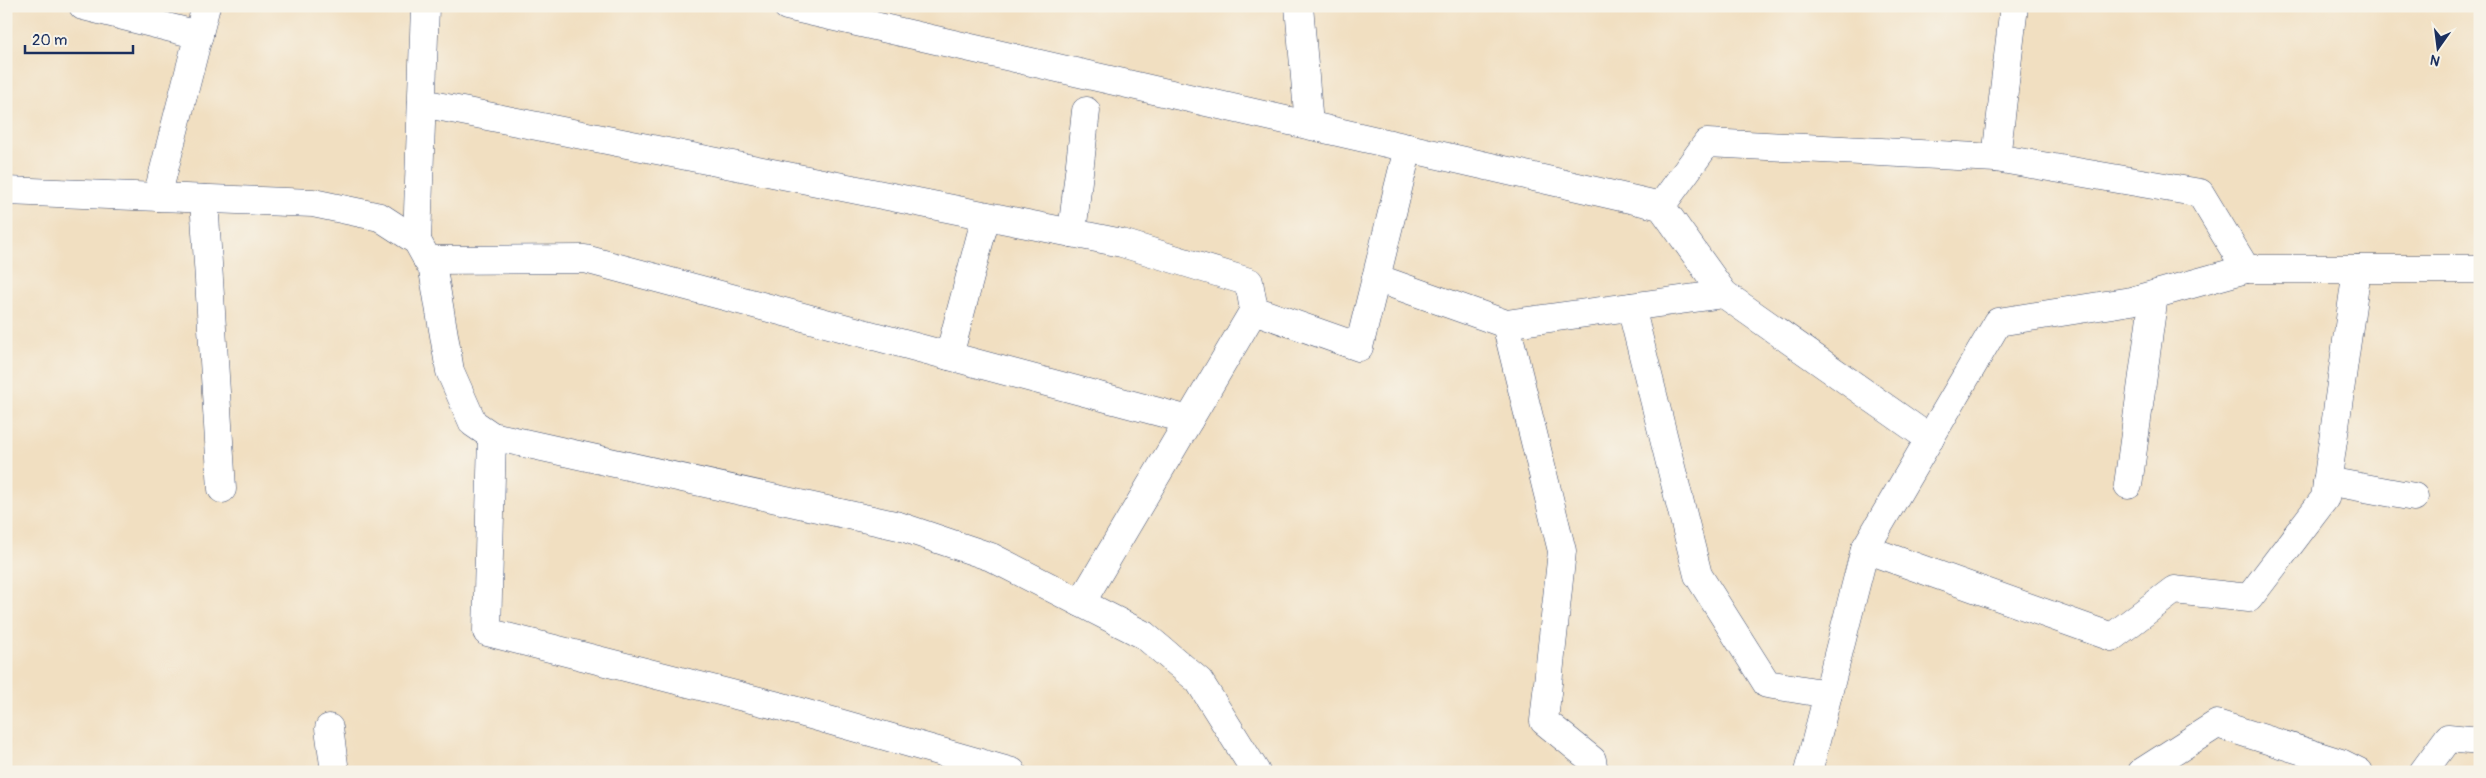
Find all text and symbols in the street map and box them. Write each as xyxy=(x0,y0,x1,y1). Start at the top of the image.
scale bar xyxy=(25,22,132,54)
north arrow xyxy=(2414,22,2464,72)
text: 20 m xyxy=(32,31,67,50)
text: N xyxy=(2428,51,2442,70)

